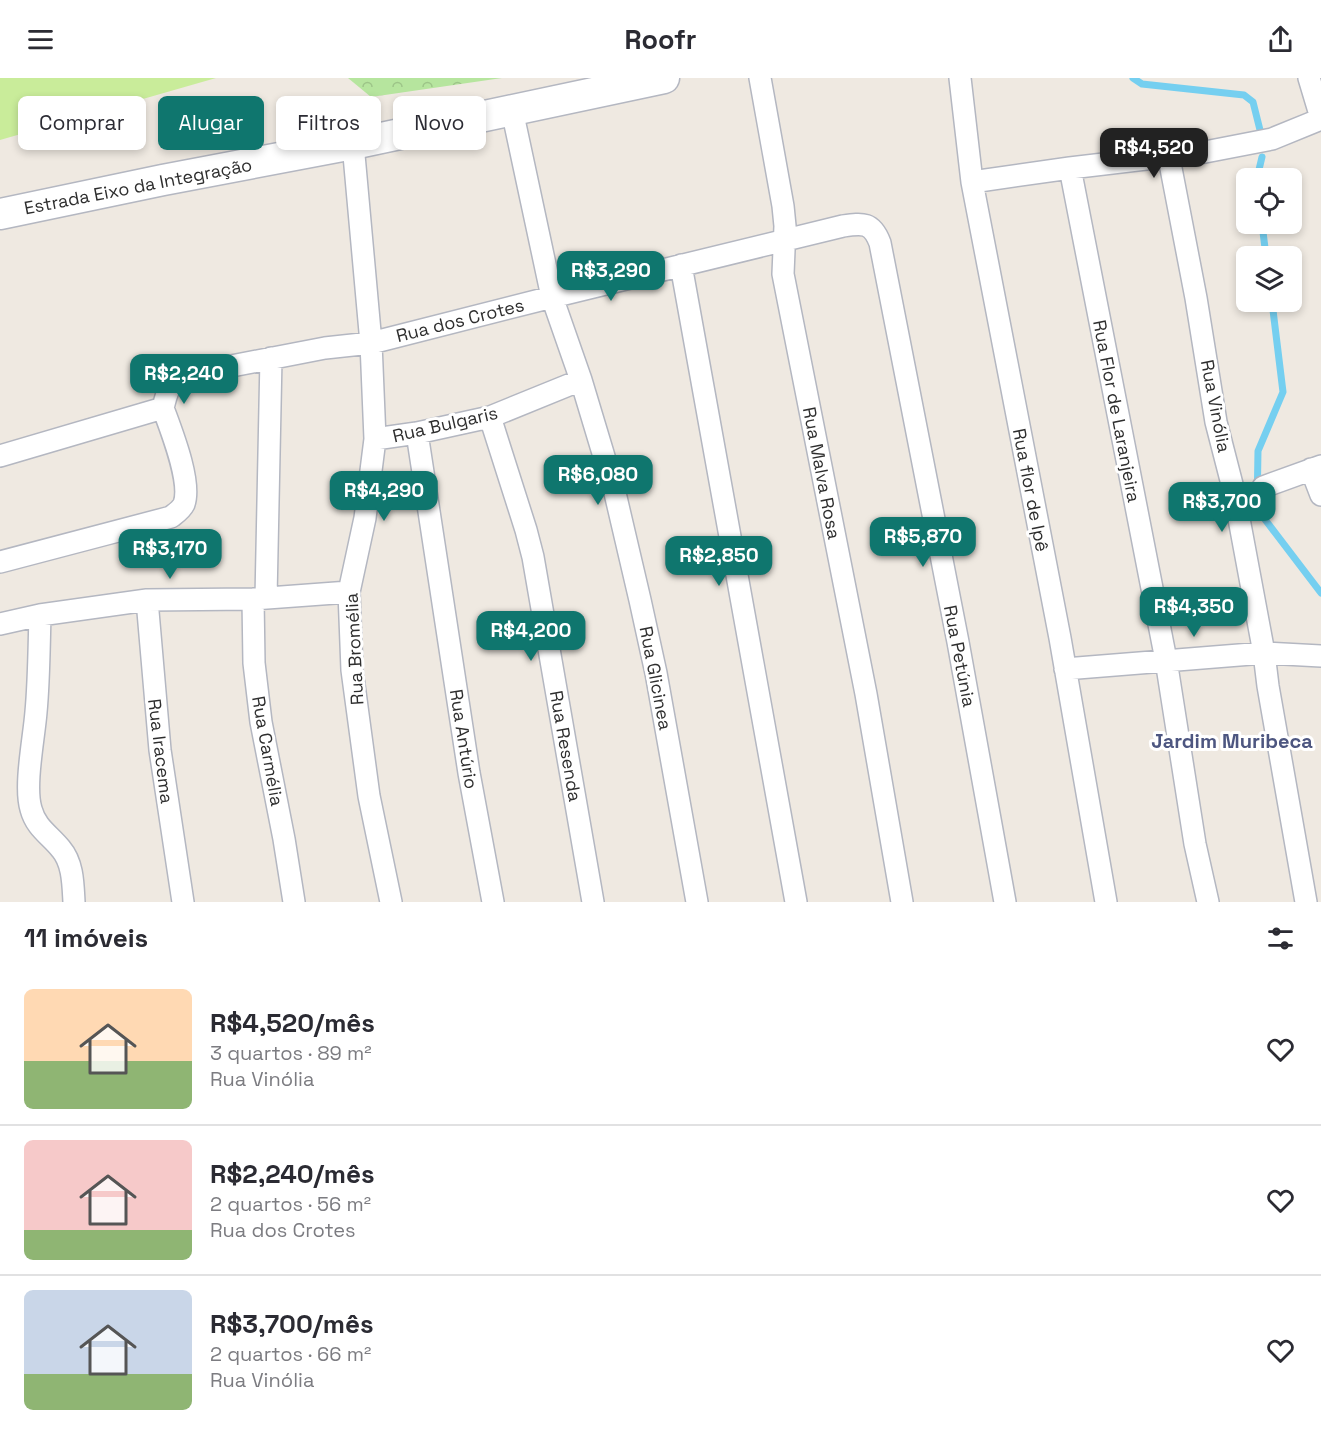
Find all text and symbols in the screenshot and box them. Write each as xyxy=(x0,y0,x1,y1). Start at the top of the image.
text: Roofr xyxy=(624,22,697,57)
icon: menu xyxy=(24,23,57,56)
icon: share xyxy=(1264,23,1297,56)
chip: Comprar xyxy=(18,96,146,150)
chip: Alugar xyxy=(158,96,264,150)
chip: Filtros xyxy=(276,96,381,150)
chip: Novo xyxy=(393,96,486,150)
pin: R$4,520 xyxy=(1099,128,1209,179)
text: R$4,520 xyxy=(1114,134,1194,160)
street label: Estrada Eixo da Integração xyxy=(22,153,254,219)
map controls xyxy=(1236,168,1302,312)
button: locate xyxy=(1236,168,1302,234)
button: layers xyxy=(1236,246,1302,312)
pin: R$3,290 xyxy=(556,251,666,302)
text: R$3,290 xyxy=(571,257,651,283)
street label: Rua dos Crotes xyxy=(394,293,526,347)
street label: Rua Flor de Laranjeira xyxy=(1088,318,1146,504)
pin: R$2,240 xyxy=(129,354,239,405)
street label: Rua Vinólia xyxy=(1196,358,1236,454)
text: R$2,240 xyxy=(144,360,224,386)
street label: Rua Bulgaris xyxy=(390,401,500,447)
street label: Rua Malva Rosa xyxy=(798,405,846,541)
street label: Rua flor de Ipê xyxy=(1008,426,1054,554)
pin: R$6,080 xyxy=(543,455,653,506)
text: R$6,080 xyxy=(558,461,638,487)
pin: R$4,290 xyxy=(329,471,439,522)
text: R$4,290 xyxy=(344,477,424,503)
pin: R$3,700 xyxy=(1167,482,1277,533)
text: R$3,700 xyxy=(1182,488,1262,514)
pin: R$5,870 xyxy=(868,517,978,568)
text: R$5,870 xyxy=(884,523,962,549)
pin: R$3,170 xyxy=(115,529,225,580)
text: R$3,170 xyxy=(133,535,207,561)
pin: R$2,850 xyxy=(664,536,774,587)
text: R$2,850 xyxy=(679,542,759,568)
pin: R$4,350 xyxy=(1139,587,1249,638)
street label: Rua Bromélia xyxy=(340,592,368,706)
text: R$4,350 xyxy=(1154,593,1234,619)
street label: Rua Petúnia xyxy=(939,603,981,709)
pin: R$4,200 xyxy=(476,611,586,662)
text: R$4,200 xyxy=(490,617,572,643)
street label: Rua Glicinea xyxy=(635,624,677,732)
street label: Rua Antúrio xyxy=(445,687,483,791)
street label: Rua Resenda xyxy=(545,689,587,803)
street label: Rua Carmélia xyxy=(247,694,289,808)
street label: Rua Iracema xyxy=(143,697,179,805)
district label: Jardim Muribeca xyxy=(1151,728,1313,754)
text: 11 imóveis xyxy=(24,921,148,955)
icon: filters xyxy=(1264,922,1297,955)
text: R$4,520/mês xyxy=(210,1006,375,1040)
icon: home xyxy=(72,1013,144,1085)
icon: heart xyxy=(1264,1033,1297,1066)
text: 3 quartos · 89 m² xyxy=(210,1040,372,1066)
text: Rua Vinólia xyxy=(210,1066,314,1092)
text: R$2,240/mês xyxy=(210,1157,375,1191)
icon: home xyxy=(72,1164,144,1236)
icon: heart xyxy=(1264,1184,1297,1217)
text: 2 quartos · 56 m² xyxy=(210,1191,371,1217)
text: Rua dos Crotes xyxy=(210,1217,356,1243)
text: R$3,700/mês xyxy=(210,1307,374,1341)
icon: home xyxy=(72,1314,144,1386)
icon: heart xyxy=(1264,1334,1297,1367)
text: 2 quartos · 66 m² xyxy=(210,1341,371,1367)
text: Rua Vinólia xyxy=(210,1367,314,1393)

